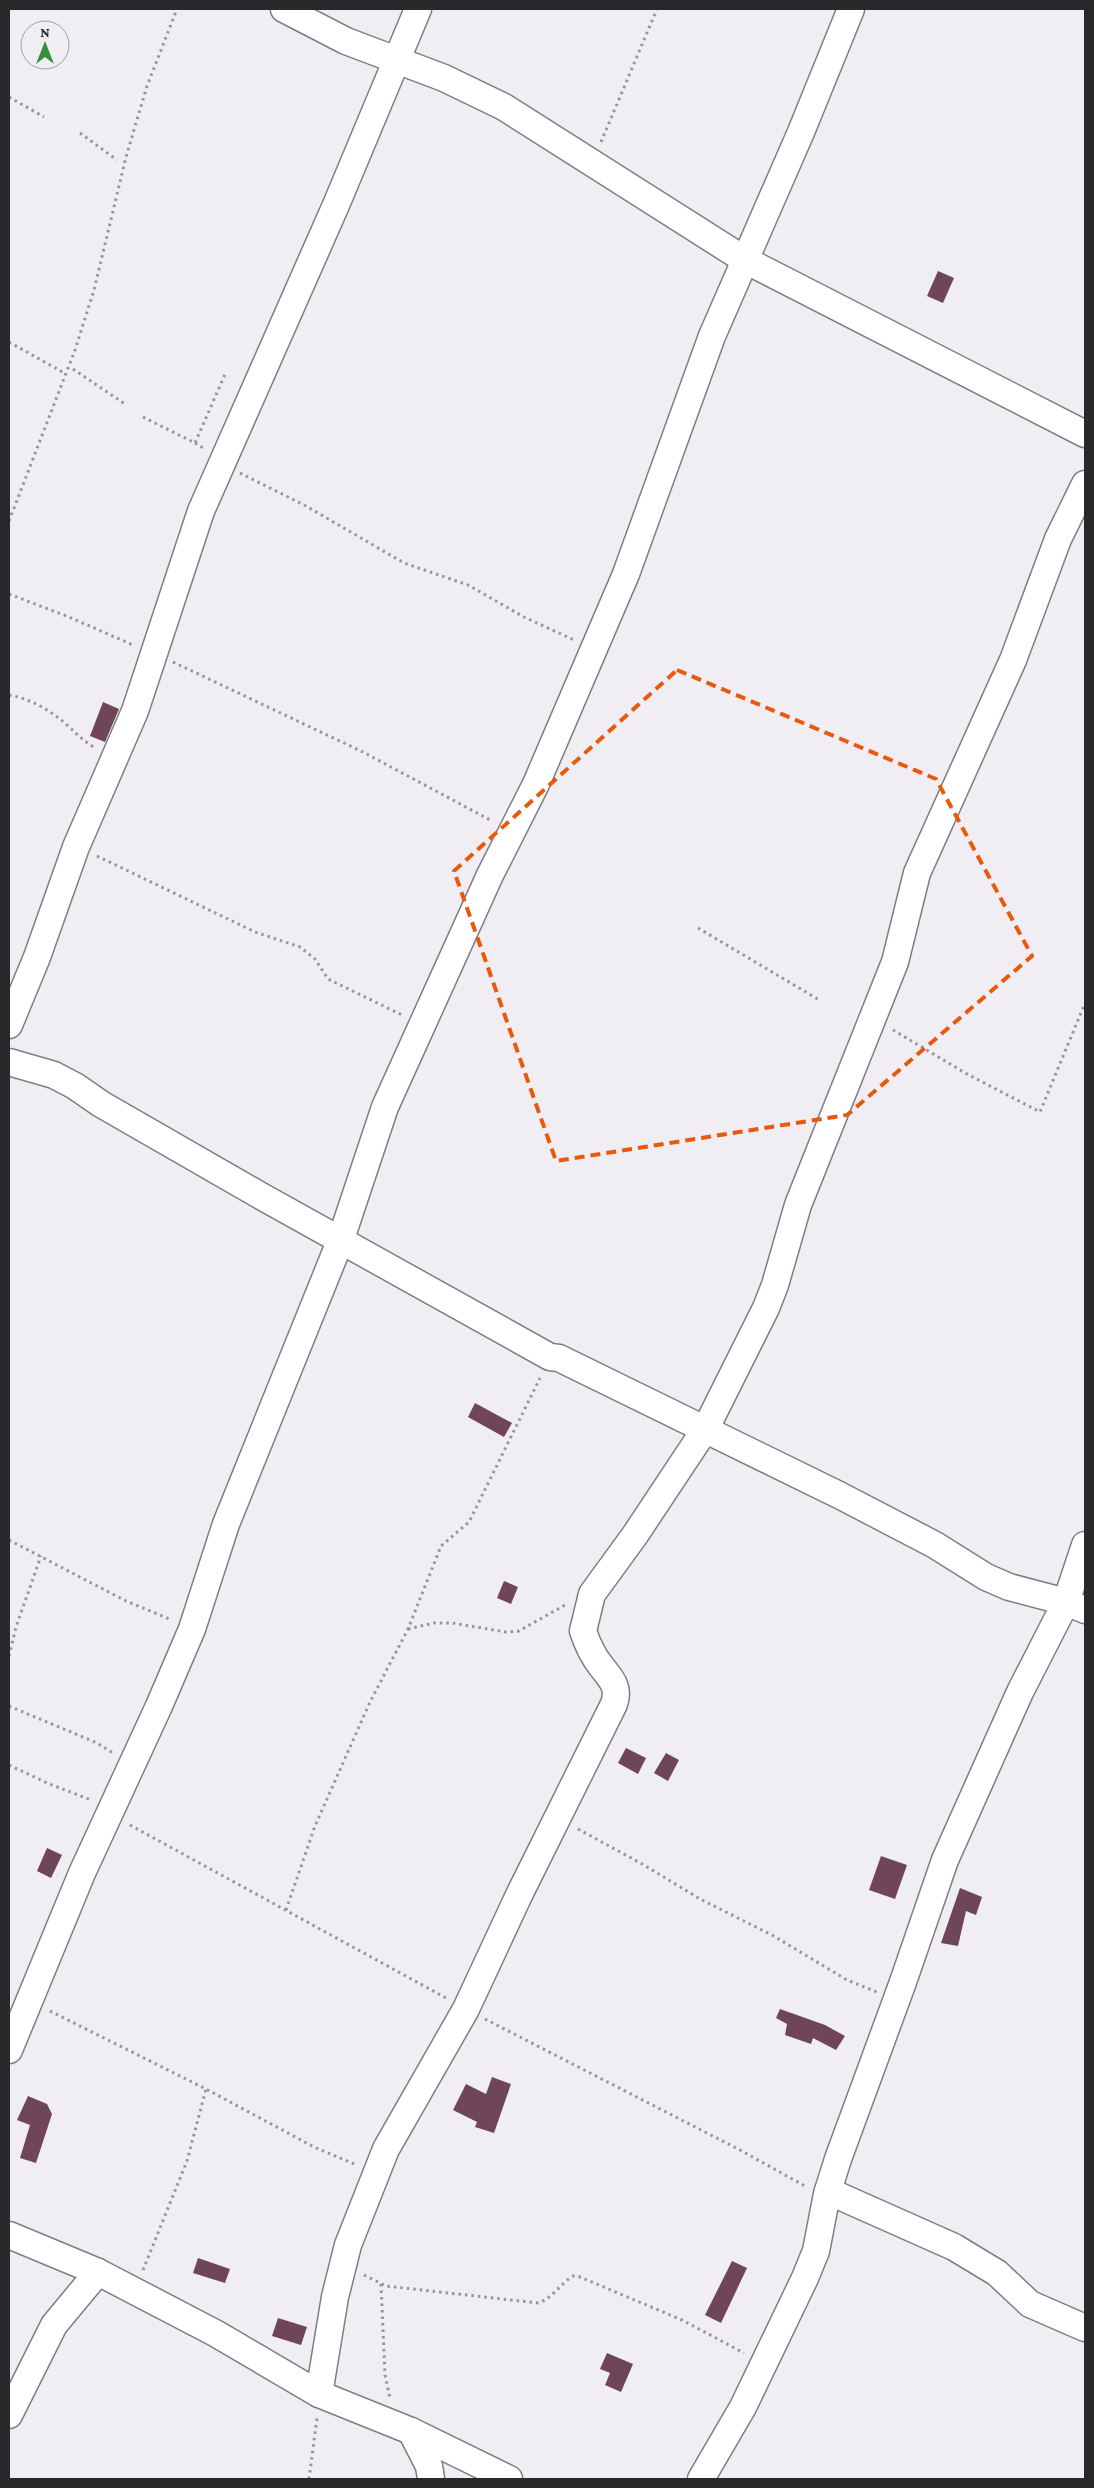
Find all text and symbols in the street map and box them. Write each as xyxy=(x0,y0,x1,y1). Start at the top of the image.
north arrow xyxy=(20,20,70,70)
text: N xyxy=(40,24,50,40)

